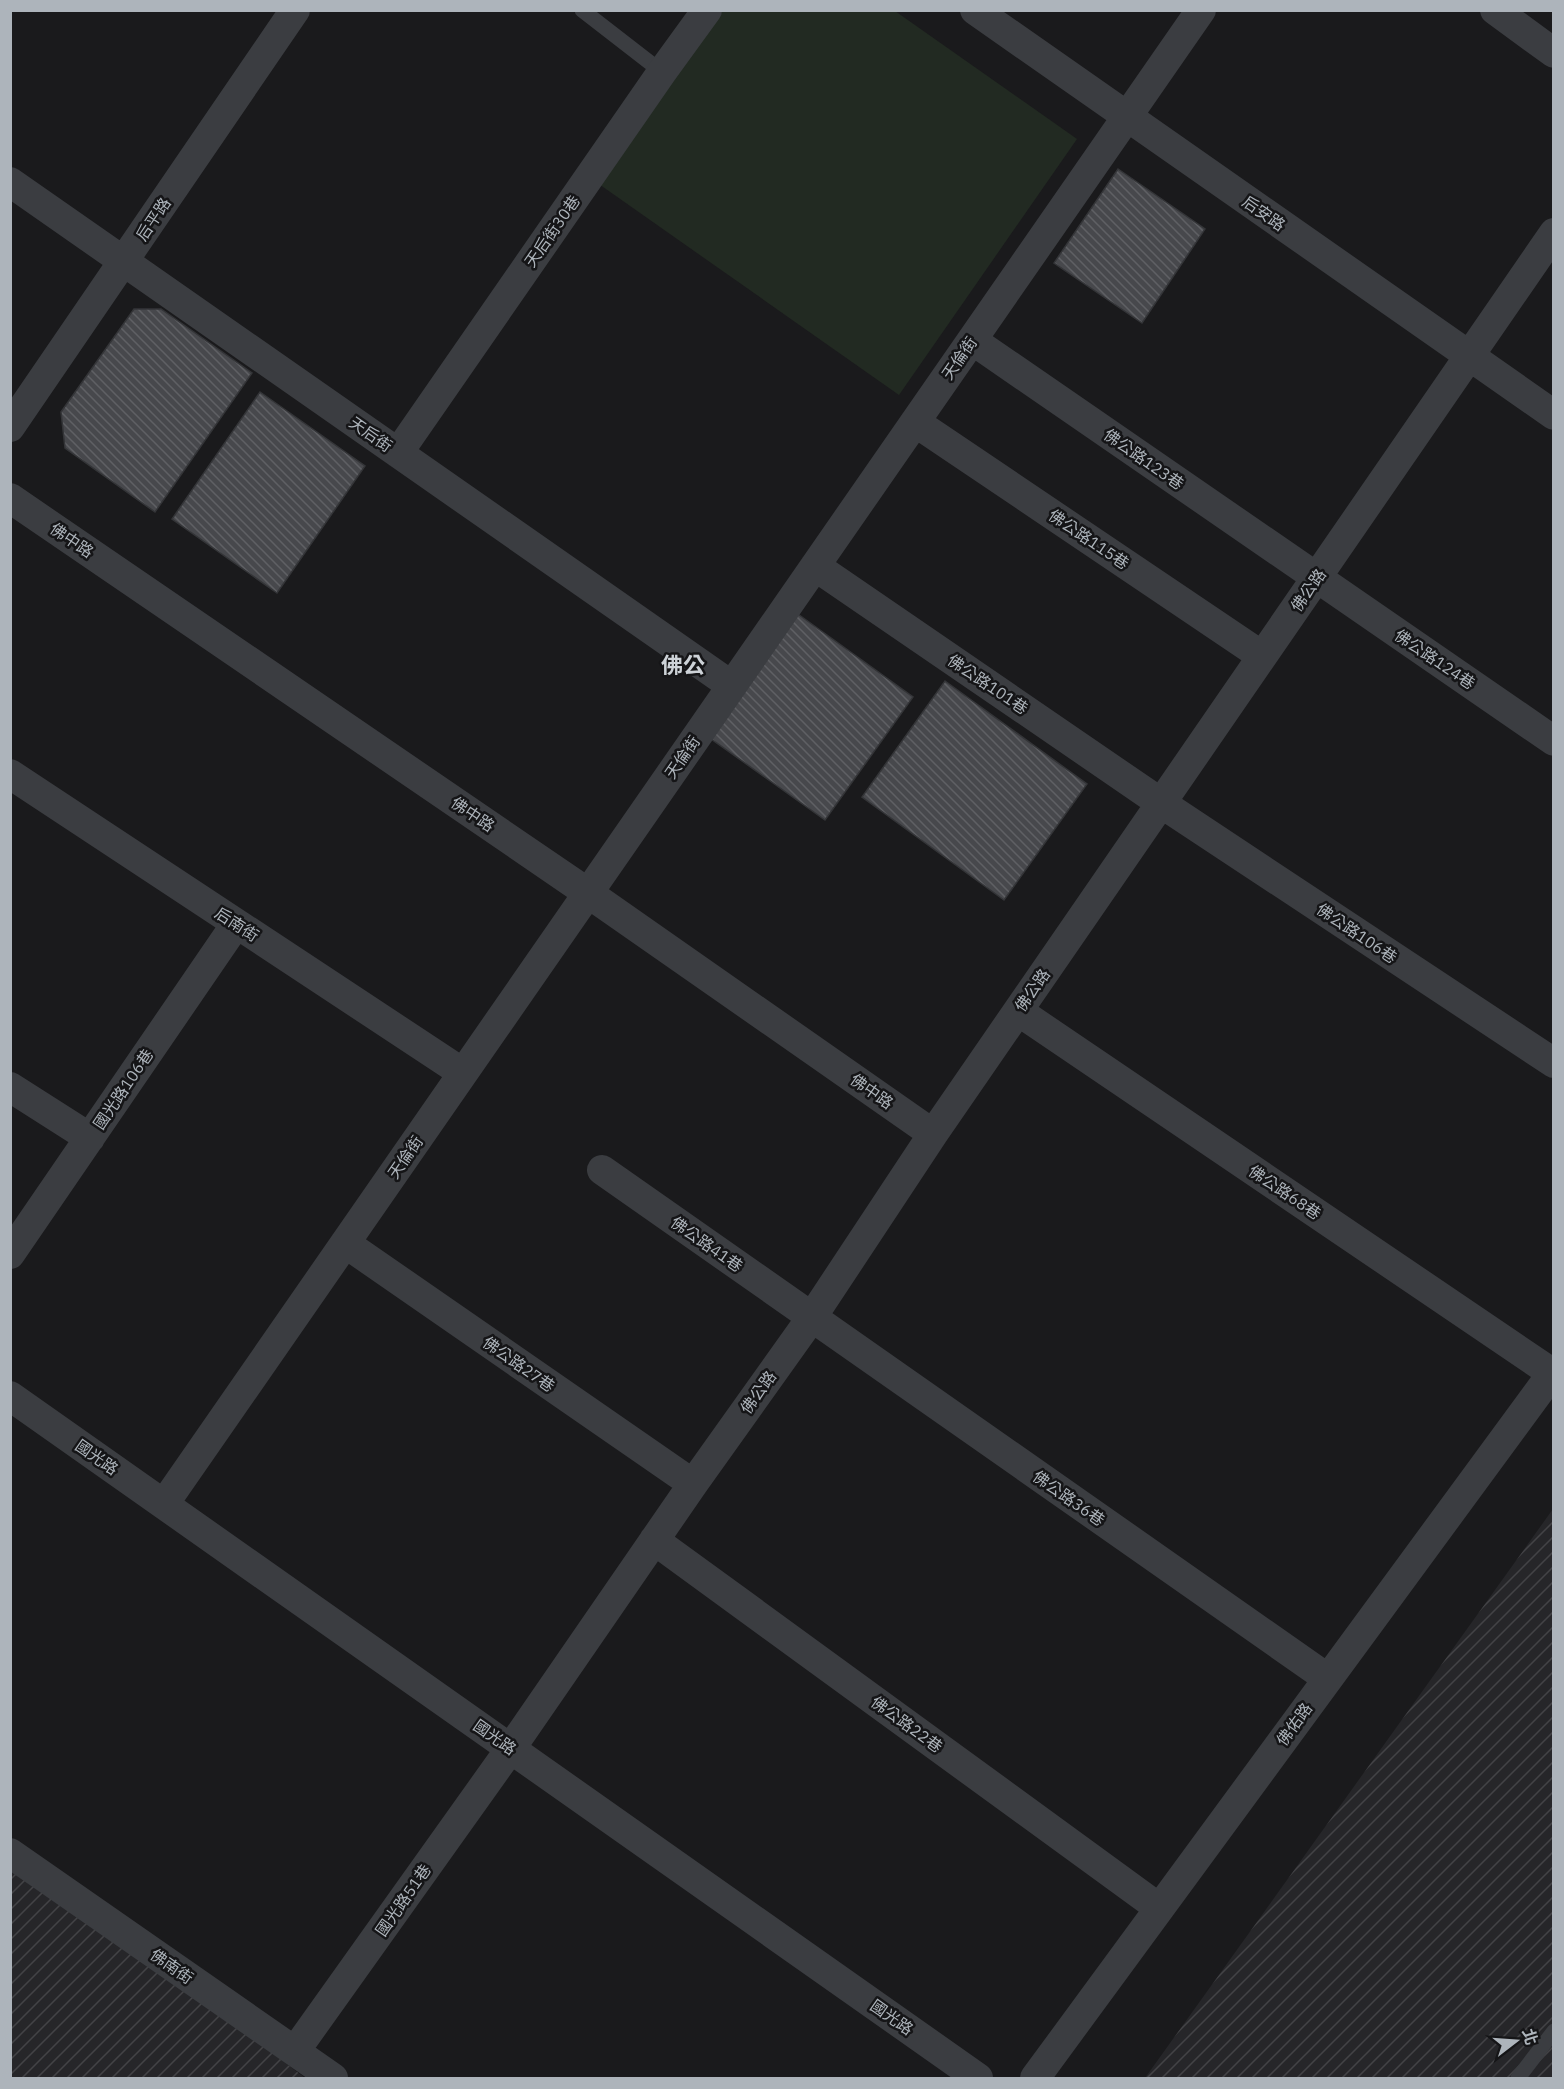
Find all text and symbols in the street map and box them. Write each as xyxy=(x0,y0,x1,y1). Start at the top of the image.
street label: 天后街30巷 xyxy=(520,191,584,271)
street label: 后安路 xyxy=(1239,191,1289,235)
street label: 后平路 xyxy=(131,194,175,244)
street label: 天倫街 xyxy=(937,333,981,383)
street label: 天后街 xyxy=(346,412,396,456)
street label: 佛公路123巷 xyxy=(1100,424,1188,494)
street label: 佛公路115巷 xyxy=(1045,505,1133,573)
street label: 佛中路 xyxy=(47,518,97,562)
street label: 佛公路 xyxy=(1286,565,1330,615)
street label: 佛公路124巷 xyxy=(1391,625,1479,693)
district label: 佛公 xyxy=(661,650,705,679)
street label: 佛公路101巷 xyxy=(944,650,1032,718)
street label: 天倫街 xyxy=(660,732,704,782)
street label: 佛中路 xyxy=(448,792,498,836)
street label: 佛公路106巷 xyxy=(1313,899,1401,967)
street label: 后南街 xyxy=(211,903,263,945)
street label: 佛公路 xyxy=(1010,965,1054,1015)
street label: 國光路106巷 xyxy=(89,1045,157,1133)
street label: 佛中路 xyxy=(847,1069,897,1113)
street label: 天倫街 xyxy=(383,1132,427,1182)
street label: 佛公路68巷 xyxy=(1245,1160,1325,1224)
street label: 佛公路41巷 xyxy=(667,1212,747,1276)
street label: 佛公路27巷 xyxy=(479,1332,559,1396)
street label: 佛公路 xyxy=(736,1367,780,1417)
street label: 國光路 xyxy=(72,1435,122,1479)
street label: 佛公路36巷 xyxy=(1029,1466,1109,1530)
street label: 佛公路22巷 xyxy=(867,1691,947,1757)
street label: 佛佑路 xyxy=(1272,1699,1316,1749)
street label: 國光路 xyxy=(470,1715,520,1759)
street label: 國光路51巷 xyxy=(371,1860,435,1940)
street label: 佛南街 xyxy=(147,1944,197,1988)
street label: 國光路 xyxy=(867,1995,917,2039)
north arrow xyxy=(1486,2011,1546,2071)
text: 北 xyxy=(1518,2026,1542,2047)

